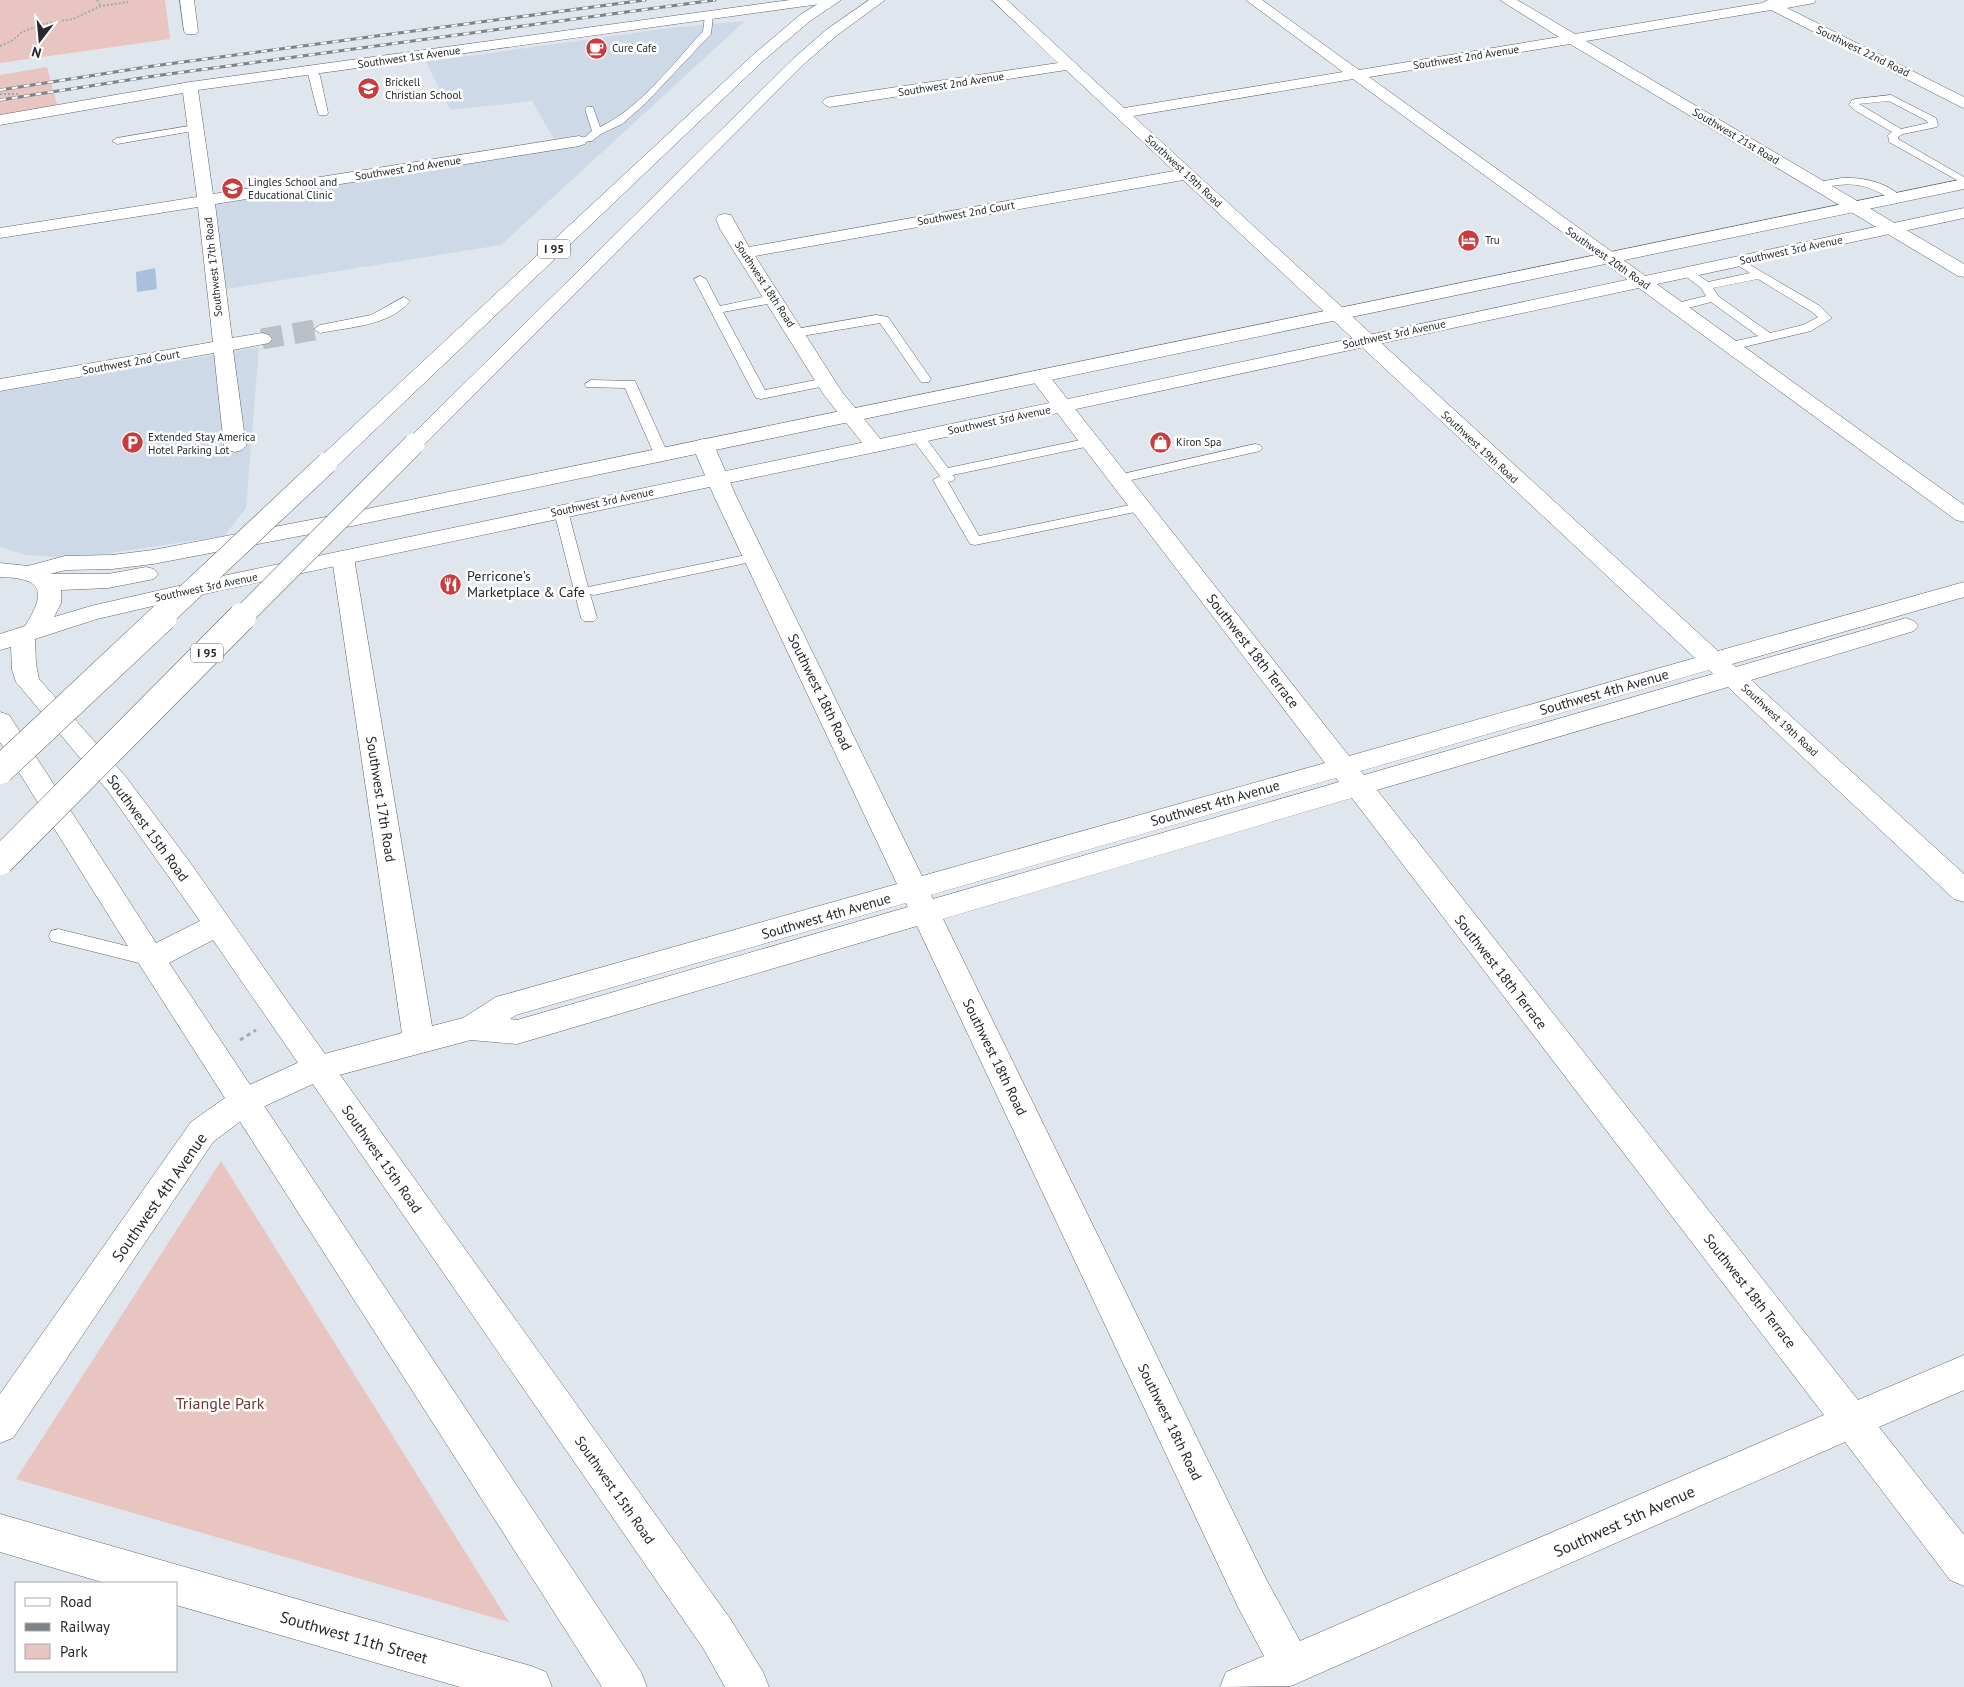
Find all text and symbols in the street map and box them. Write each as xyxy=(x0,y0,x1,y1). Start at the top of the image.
north arrow xyxy=(15,15,65,65)
street label: Southwest 22nd Road xyxy=(1814,22,1912,80)
cafe icon: Cure Cafe xyxy=(584,36,608,60)
place label: Cure Cafe xyxy=(612,41,657,55)
street label: Southwest 2nd Avenue xyxy=(1412,42,1520,72)
text: N xyxy=(30,43,43,62)
street label: Southwest 1st Avenue xyxy=(357,43,462,71)
street label: Southwest 2nd Avenue xyxy=(897,69,1005,99)
place label: Brickell Christian School xyxy=(385,75,462,102)
school or university icon: Brickell Christian School xyxy=(357,76,381,100)
street label: Southwest 21st Road xyxy=(1690,105,1782,167)
street label: Southwest 19th Road xyxy=(1143,132,1225,210)
street label: Southwest 2nd Avenue xyxy=(354,153,462,183)
place label: Lingles School and Educational Clinic xyxy=(248,175,337,202)
school or university icon: Lingles School and Educational Clinic xyxy=(220,176,244,200)
street label: Southwest 2nd Court xyxy=(916,197,1016,228)
street label: Southwest 17th Road xyxy=(201,216,225,317)
street label: Southwest 20th Road xyxy=(1563,224,1653,293)
hotel icon: Tru xyxy=(1457,228,1481,252)
street label: Southwest 3rd Avenue xyxy=(1738,232,1844,268)
place label: Tru xyxy=(1485,233,1500,247)
street label: Southwest 18th Road xyxy=(732,238,798,330)
road number: I 95 xyxy=(538,240,570,258)
street label: Southwest 3rd Avenue xyxy=(1341,316,1447,352)
street label: Southwest 2nd Court xyxy=(81,346,181,377)
street label: Southwest 3rd Avenue xyxy=(946,402,1052,438)
street label: Southwest 19th Road xyxy=(1439,408,1521,486)
place label: Extended Stay America Hotel Parking Lot xyxy=(148,430,256,457)
shop icon: Kiron Spa xyxy=(1148,430,1172,454)
parking icon: Extended Stay America Hotel Parking Lot xyxy=(120,431,144,455)
place label: Kiron Spa xyxy=(1176,435,1222,449)
street label: Southwest 3rd Avenue xyxy=(549,484,655,520)
place label: Perricone's Marketplace & Cafe xyxy=(467,567,585,601)
street label: Southwest 3rd Avenue xyxy=(153,569,259,605)
restaurant icon: Perricone's Marketplace & Cafe xyxy=(439,572,463,596)
street label: Southwest 18th Terrace xyxy=(1203,590,1303,712)
street label: Southwest 18th Road xyxy=(784,631,856,753)
road number: I 95 xyxy=(191,644,223,662)
street label: Southwest 4th Avenue xyxy=(1537,665,1671,719)
street label: Southwest 19th Road xyxy=(1739,681,1821,759)
street label: Southwest 17th Road xyxy=(362,735,400,863)
street label: Southwest 15th Road xyxy=(103,771,193,885)
street label: Southwest 4th Avenue xyxy=(1148,776,1282,830)
street label: Southwest 4th Avenue xyxy=(759,889,893,943)
street label: Southwest 18th Terrace xyxy=(1451,911,1551,1033)
street label: Southwest 18th Road xyxy=(959,996,1031,1118)
street label: Southwest 15th Road xyxy=(338,1102,426,1216)
street label: Southwest 4th Avenue xyxy=(107,1129,211,1265)
street label: Southwest 18th Terrace xyxy=(1700,1230,1800,1352)
street label: Southwest 18th Road xyxy=(1134,1361,1206,1483)
park label: Triangle Park xyxy=(176,1393,265,1413)
street label: Southwest 15th Road xyxy=(571,1433,659,1547)
street label: Southwest 5th Avenue xyxy=(1550,1481,1698,1561)
legend xyxy=(15,1582,178,1672)
text: Road xyxy=(60,1592,92,1611)
street label: Southwest 11th Street xyxy=(278,1606,431,1668)
text: Railway xyxy=(60,1617,110,1636)
text: Park xyxy=(60,1642,88,1661)

